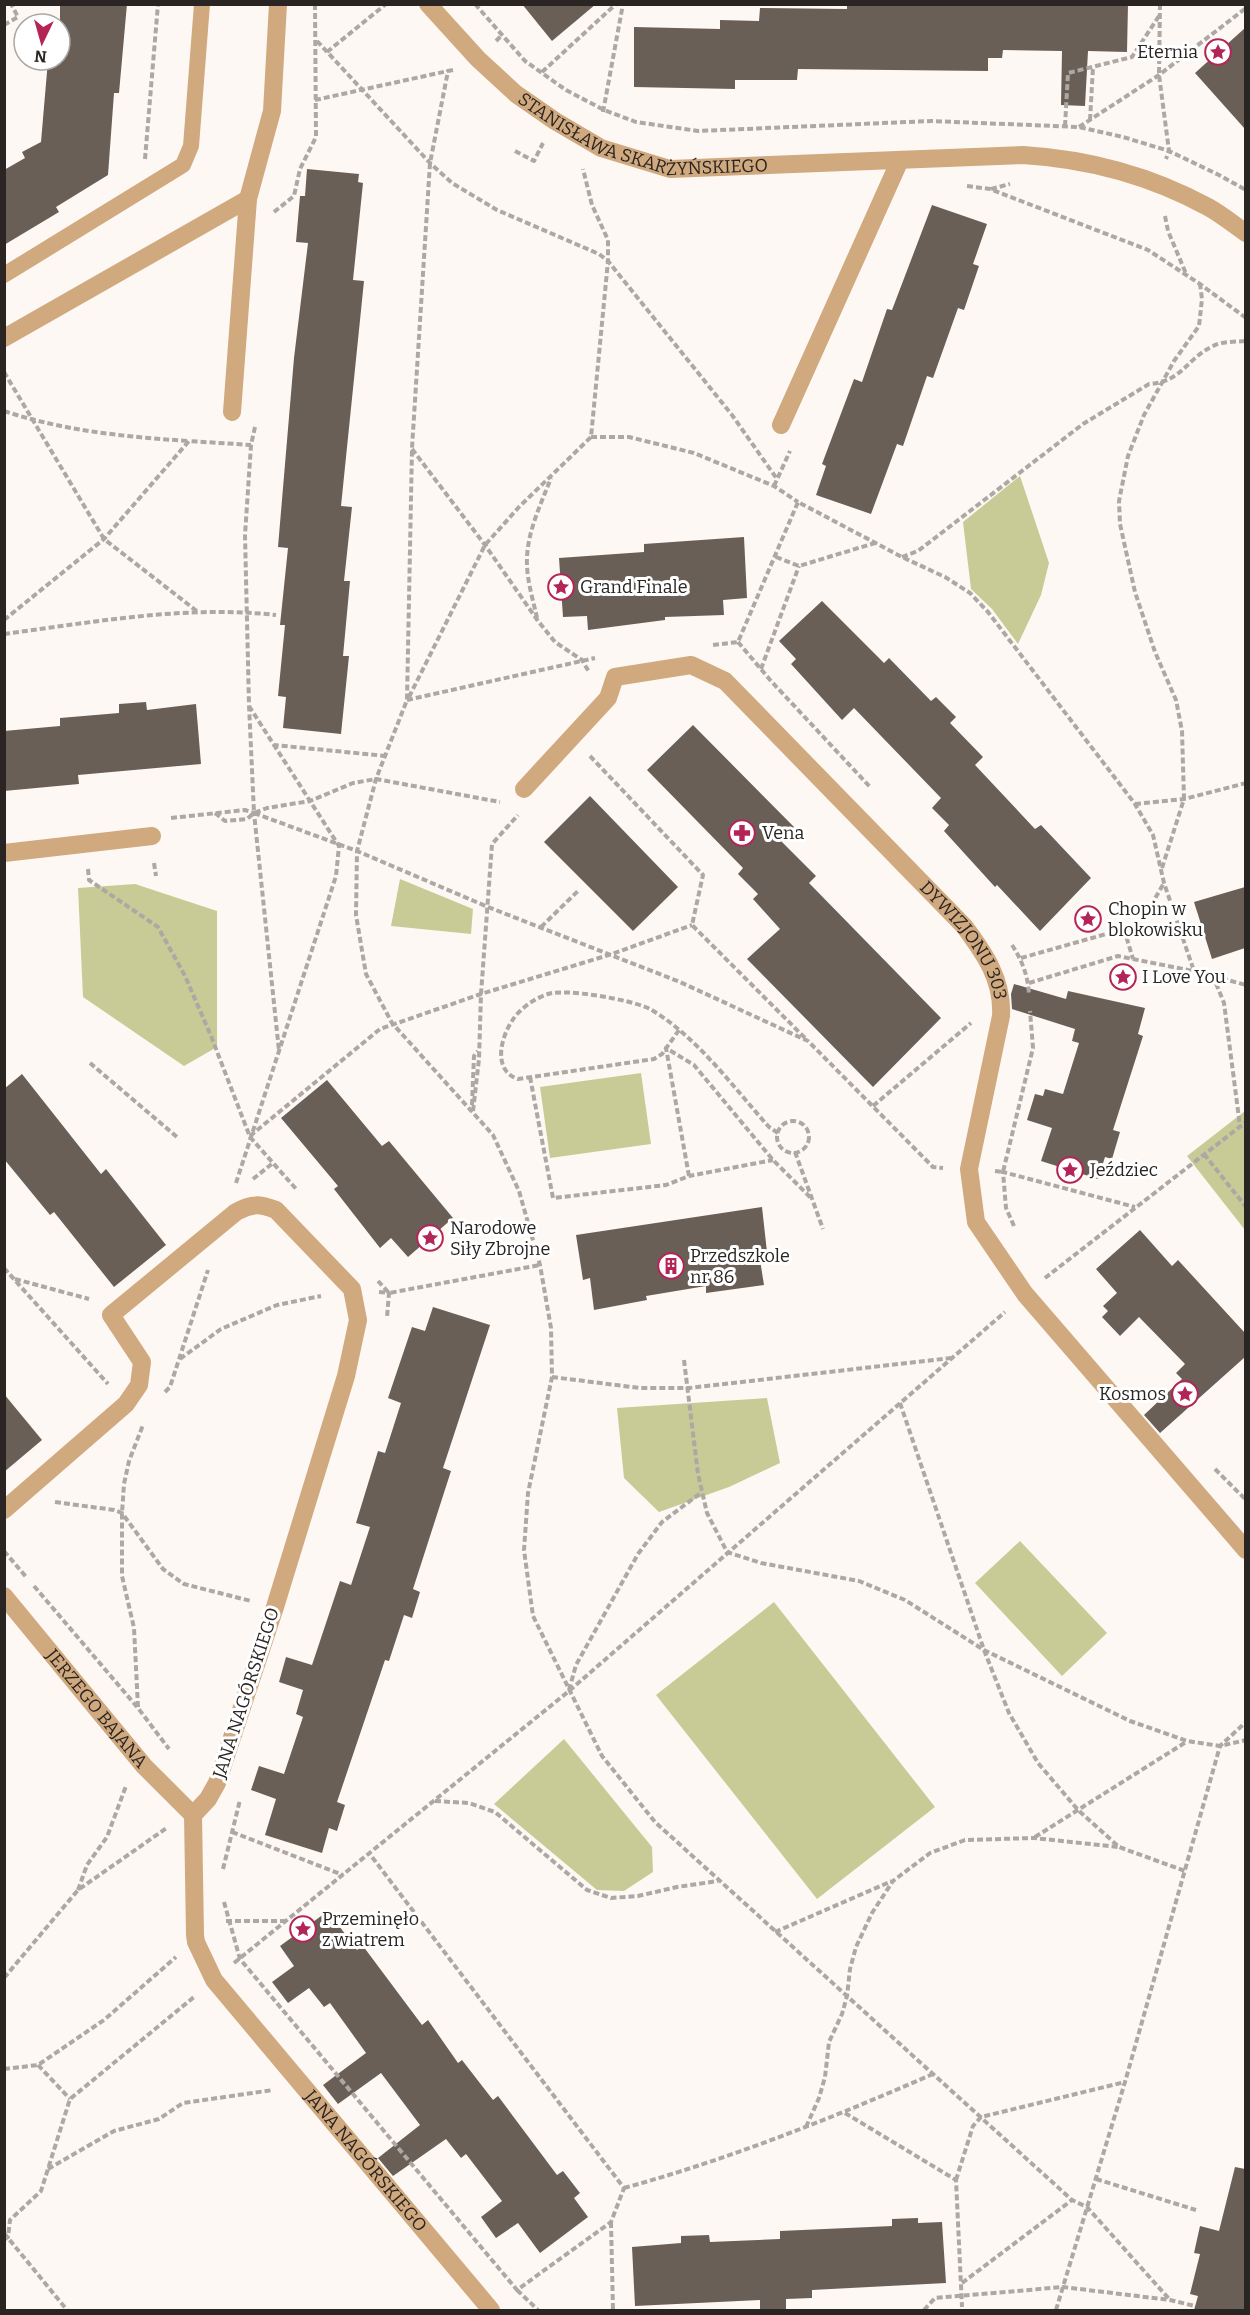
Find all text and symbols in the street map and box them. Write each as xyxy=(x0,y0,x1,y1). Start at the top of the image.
north arrow xyxy=(12,12,72,72)
place icon: Eternia xyxy=(1203,37,1233,67)
place label: Eternia xyxy=(1137,41,1198,63)
text: N xyxy=(34,46,48,66)
street label: STANISŁAWA SKARŻYŃSKIEGO xyxy=(514,88,768,180)
place icon: Grand Finale xyxy=(546,572,576,602)
place label: Grand Finale xyxy=(580,576,688,598)
pharmacy icon: Vena xyxy=(727,818,757,848)
place label: Vena xyxy=(762,822,804,844)
street label: DYWIZJONU 303 xyxy=(915,876,1011,1001)
place label: Chopin w blokowisku xyxy=(1108,898,1203,941)
place icon: Chopin w blokowisku xyxy=(1073,904,1103,934)
place icon: I Love You xyxy=(1108,962,1138,992)
place label: I Love You xyxy=(1142,966,1226,988)
place icon: Jeździec xyxy=(1055,1155,1085,1185)
place label: Jeździec xyxy=(1089,1159,1158,1181)
place label: Narodowe Siły Zbrojne xyxy=(450,1217,550,1260)
place icon: Narodowe Siły Zbrojne xyxy=(415,1223,445,1253)
place label: Przedszkole nr 86 xyxy=(690,1245,790,1288)
building icon: Przedszkole nr 86 xyxy=(656,1251,686,1281)
place icon: Kosmos xyxy=(1170,1379,1200,1409)
place label: Kosmos xyxy=(1099,1383,1166,1405)
street label: JANA NAGÓRSKIEGO xyxy=(208,1605,284,1782)
street label: JERZEGO BAJANA xyxy=(41,1644,152,1773)
place label: Przeminęło z wiatrem xyxy=(322,1908,419,1951)
place icon: Przeminęło z wiatrem xyxy=(288,1914,318,1944)
street label: JANA NAGÓRSKIEGO xyxy=(299,2085,432,2236)

